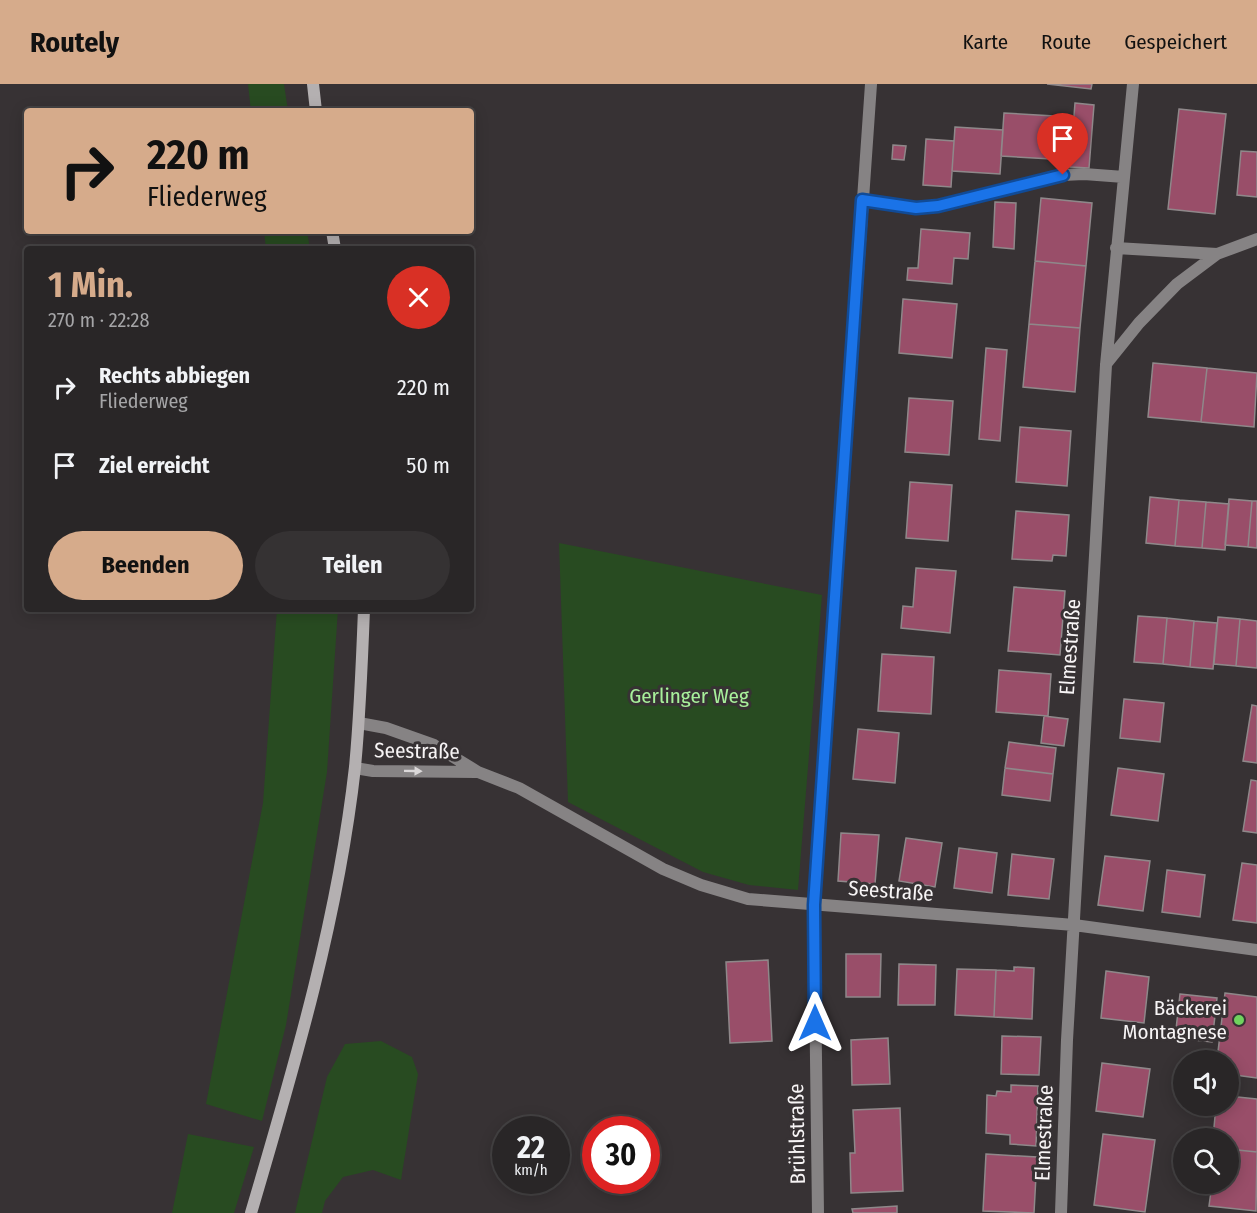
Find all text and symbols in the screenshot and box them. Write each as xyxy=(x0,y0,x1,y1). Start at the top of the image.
text: Routely xyxy=(30,26,119,59)
text: Karte xyxy=(963,29,1008,55)
text: Route xyxy=(1041,29,1091,55)
text: Gespeichert xyxy=(1124,29,1227,55)
pin xyxy=(1037,113,1088,175)
icon: arrive xyxy=(1046,122,1079,155)
text: 220 m xyxy=(147,130,250,180)
icon: right xyxy=(48,132,126,210)
text: Fliederweg xyxy=(147,181,267,213)
text: 1 Min. xyxy=(48,263,133,307)
button: close xyxy=(387,266,450,329)
text: 270 m · 22:28 xyxy=(48,308,149,332)
text: Rechts abbiegen xyxy=(99,362,250,389)
icon: right xyxy=(48,371,81,404)
text: 220 m xyxy=(397,374,450,401)
text: Fliederweg xyxy=(99,389,188,413)
icon: arrive xyxy=(48,449,81,482)
text: Ziel erreicht xyxy=(99,452,210,479)
text: 50 m xyxy=(406,452,450,479)
button: Beenden xyxy=(48,531,243,600)
button: Teilen xyxy=(255,531,450,600)
street label: Elmestraße xyxy=(1054,598,1086,696)
park label: Gerlinger Weg xyxy=(629,683,749,709)
street label: Seestraße xyxy=(374,737,460,765)
one-way arrow xyxy=(403,766,422,776)
street label: Seestraße xyxy=(847,875,935,907)
position arrow xyxy=(783,991,847,1055)
place label: Bäckerei Montagnese xyxy=(1123,995,1227,1045)
marker: Bäckerei Montagnese xyxy=(1232,1013,1246,1027)
map controls xyxy=(1173,1050,1239,1194)
button: sound xyxy=(1173,1050,1239,1116)
street label: Brühlstraße xyxy=(783,1083,811,1185)
street label: Elmestraße xyxy=(1029,1084,1059,1182)
speed limit sign: 30 xyxy=(582,1116,660,1194)
button: search xyxy=(1173,1128,1239,1194)
text: 22 xyxy=(517,1130,545,1166)
text: km/h xyxy=(514,1161,548,1179)

